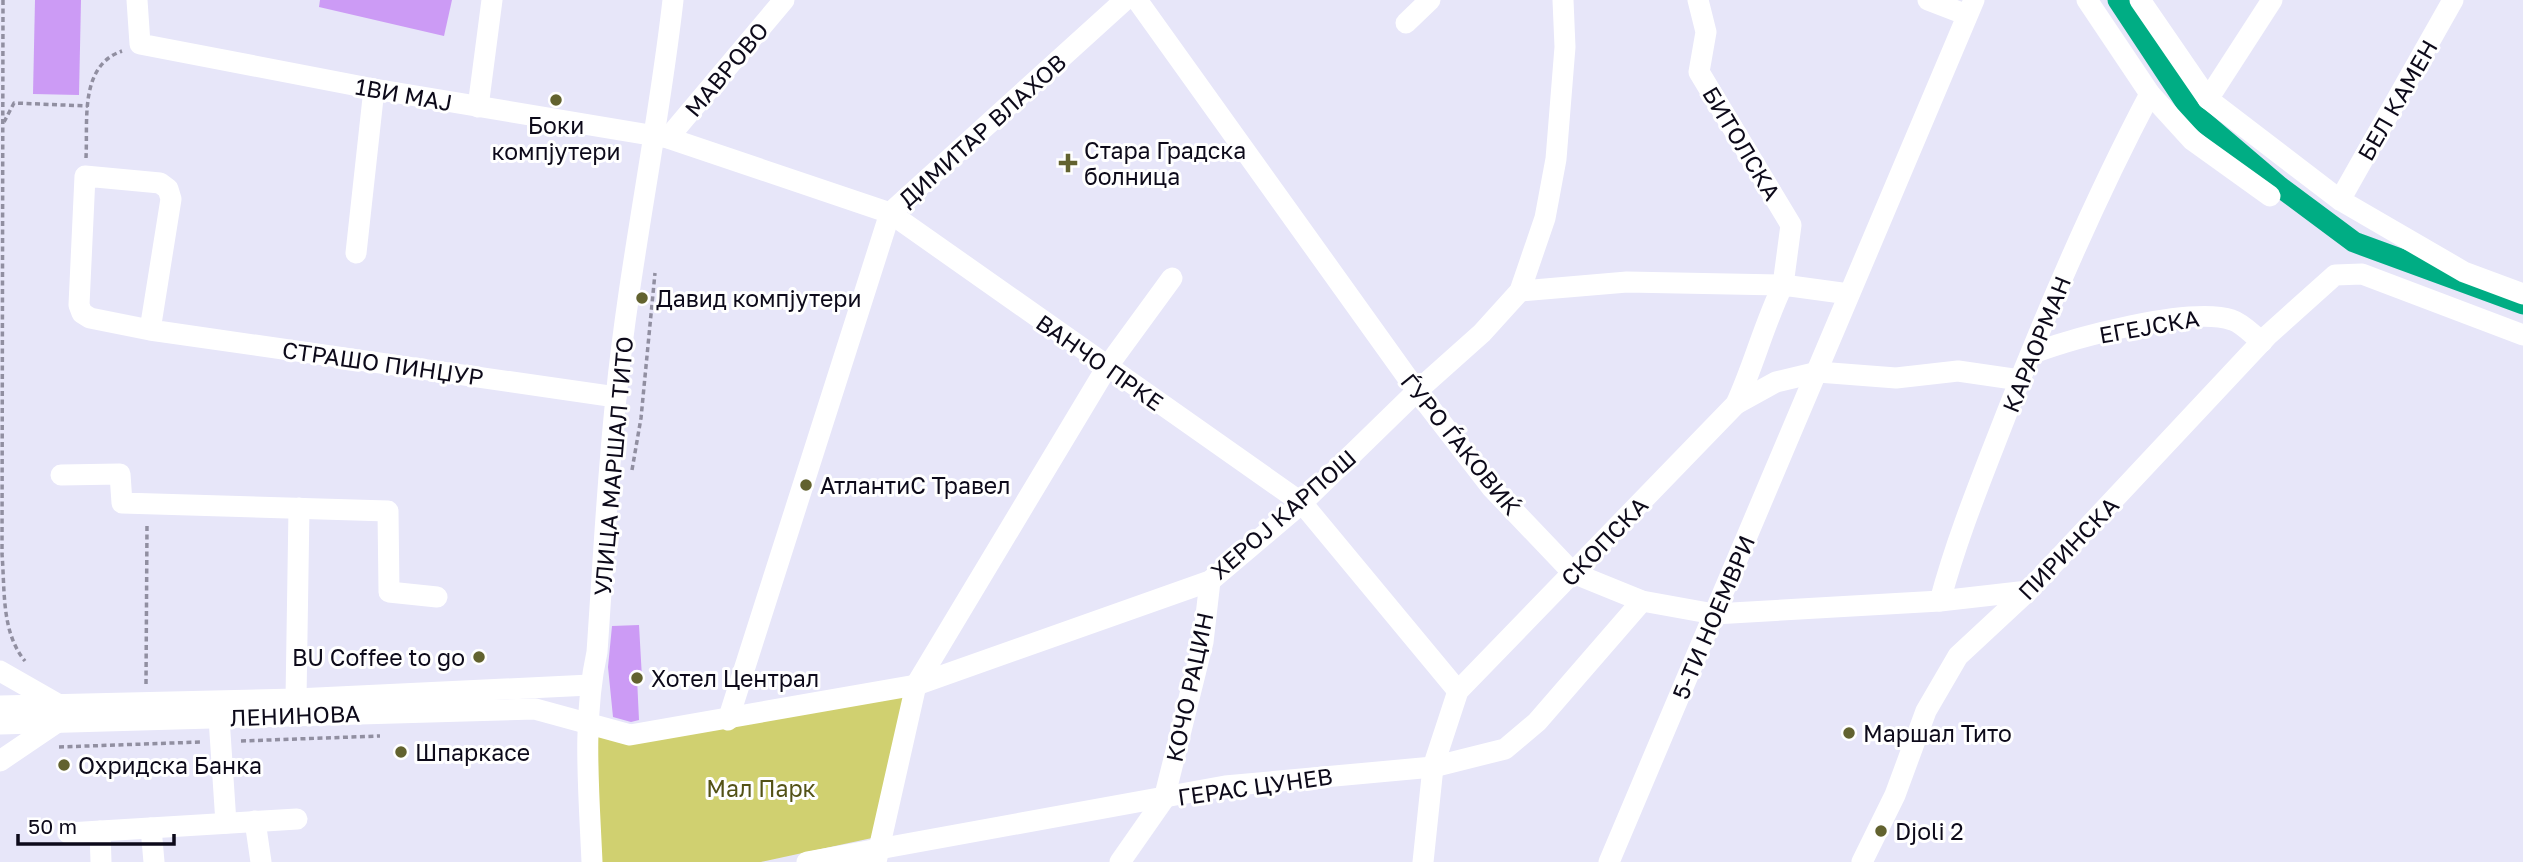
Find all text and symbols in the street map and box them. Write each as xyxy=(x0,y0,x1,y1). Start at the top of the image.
street label: МАВРОВО xyxy=(678,16,774,122)
street label: БЕЛ КАМЕН xyxy=(2351,35,2443,165)
street label: ДИМИТАР ВЛАХОВ xyxy=(893,48,1071,212)
street label: 1ВИ МАЈ xyxy=(353,72,455,116)
street label: БИТОЛСКА xyxy=(1697,81,1787,205)
marker: Боки компјутери xyxy=(548,92,564,108)
place label: Боки компјутери xyxy=(492,111,620,165)
place label: Стара Градска болница xyxy=(1084,136,1246,190)
marker: Стара Градска болница xyxy=(1058,153,1078,173)
street label: КАРАОРМАН xyxy=(1996,272,2076,416)
place label: Давид компјутери xyxy=(656,284,861,312)
marker: Давид компјутери xyxy=(634,290,650,306)
street label: ЕГЕЈСКА xyxy=(2097,303,2201,349)
street label: ВАНЧО ПРКЕ xyxy=(1031,308,1169,416)
street label: СТРАШО ПИНЏУР xyxy=(281,335,485,391)
street label: УЛИЦА МАРШАЛ ТИТО xyxy=(588,335,638,597)
street label: ЃУРО ЃАКОВИЌ xyxy=(1395,367,1527,521)
street label: ХЕРОЈ КАРПОШ xyxy=(1205,443,1361,585)
place label: АтлантиС Травел xyxy=(820,471,1010,499)
marker: АтлантиС Травел xyxy=(798,477,814,493)
street label: СКОПСКА xyxy=(1555,491,1653,591)
street label: ПИРИНСКА xyxy=(2012,491,2124,605)
street label: 5-ТИ НОЕМВРИ xyxy=(1666,531,1760,703)
street label: КОЧО РАЦИН xyxy=(1160,610,1218,764)
place label: BU Coffee to go xyxy=(292,643,465,671)
marker: BU Coffee to go xyxy=(471,649,487,665)
place label: Хотел Централ xyxy=(651,664,819,692)
marker: Хотел Централ xyxy=(629,670,645,686)
street label: ЛЕНИНОВА xyxy=(229,699,361,731)
place label: Маршал Тито xyxy=(1863,719,2012,747)
marker: Маршал Тито xyxy=(1841,725,1857,741)
place label: Шпаркасе xyxy=(415,738,530,766)
marker: Шпаркасе xyxy=(393,744,409,760)
place label: Охридска Банка xyxy=(78,751,262,779)
marker: Охридска Банка xyxy=(56,757,72,773)
street label: ГЕРАС ЦУНЕВ xyxy=(1176,761,1334,811)
park label: Мал Парк xyxy=(706,774,816,802)
scale bar xyxy=(18,802,173,846)
text: 50 m xyxy=(28,813,77,839)
place label: Djoli 2 xyxy=(1895,817,1964,845)
marker: Djoli 2 xyxy=(1873,823,1889,839)

